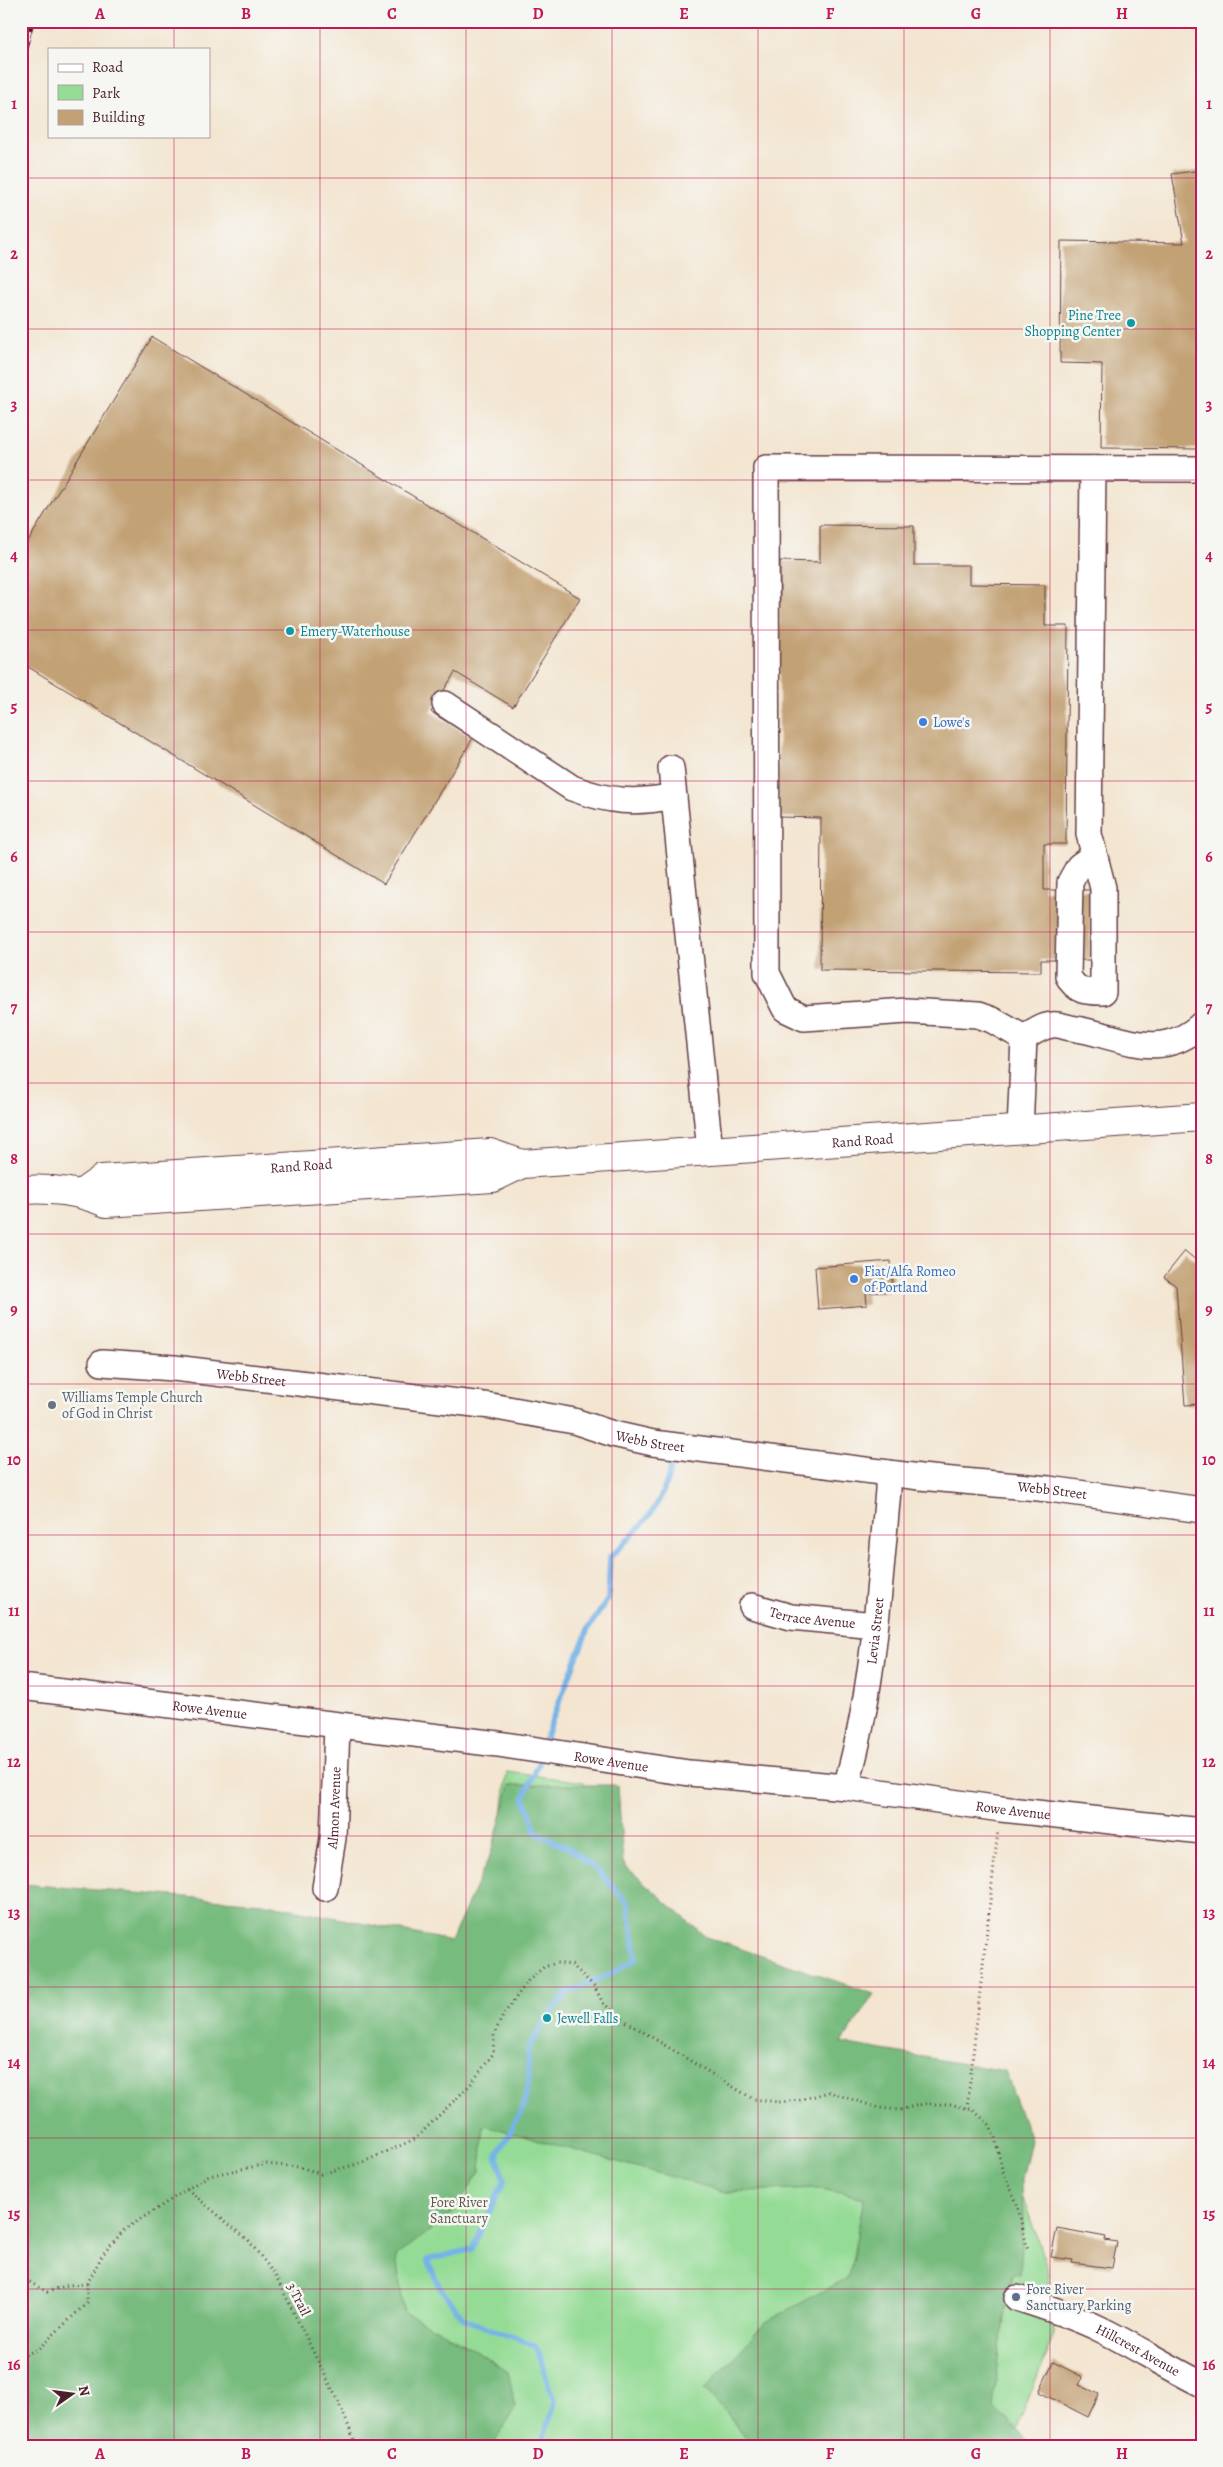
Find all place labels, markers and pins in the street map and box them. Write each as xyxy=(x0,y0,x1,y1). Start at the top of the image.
place label: Pine Tree Shopping Center xyxy=(1024,306,1122,341)
marker: Pine Tree Shopping Center xyxy=(1125,317,1137,329)
place label: Emery-Waterhouse xyxy=(300,622,410,641)
marker: Emery-Waterhouse xyxy=(284,625,296,637)
place label: Lowe's xyxy=(933,713,970,732)
marker: Lowe's xyxy=(917,716,929,728)
place label: Fiat/Alfa Romeo of Portland xyxy=(864,1262,956,1297)
marker: Fiat/Alfa Romeo of Portland xyxy=(848,1273,860,1285)
place label: Williams Temple Church of God in Christ xyxy=(61,1388,203,1423)
marker: Williams Temple Church of God in Christ xyxy=(46,1399,58,1411)
place label: Jewell Falls xyxy=(557,2009,618,2028)
marker: Jewell Falls xyxy=(541,2012,553,2024)
place label: Fore River Sanctuary Parking xyxy=(1026,2280,1132,2315)
marker: Fore River Sanctuary Parking xyxy=(1010,2291,1022,2303)

